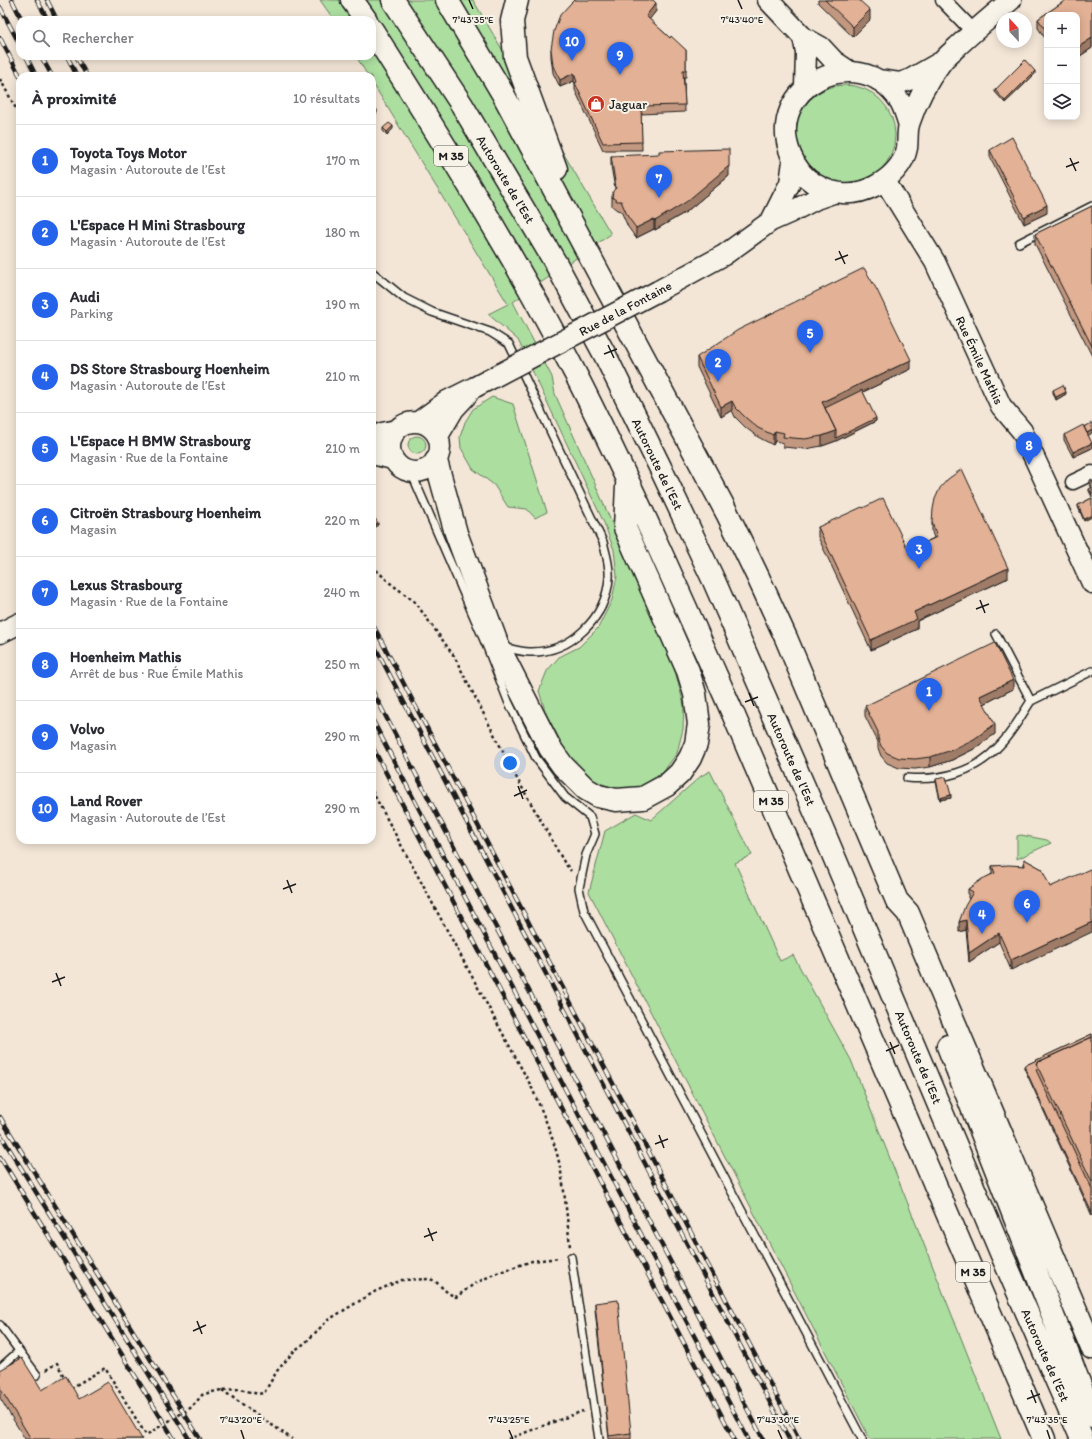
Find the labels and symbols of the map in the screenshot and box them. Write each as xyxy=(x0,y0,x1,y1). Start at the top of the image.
north arrow xyxy=(996,12,1032,48)
text: 7°43'35"E xyxy=(452,13,494,26)
text: 7°43'40"E xyxy=(721,13,764,26)
pin: 10 xyxy=(559,28,585,61)
pin: 9 xyxy=(607,42,633,75)
shop icon: Jaguar xyxy=(586,94,606,114)
place label: Jaguar xyxy=(609,97,647,112)
street label: Autoroute de l’Est xyxy=(473,133,538,226)
road number: M 35 xyxy=(434,146,468,166)
pin: 7 xyxy=(646,165,672,198)
street label: Rue de la Fontaine xyxy=(576,278,674,339)
street label: Rue Émile Mathis xyxy=(952,314,1007,407)
pin: 5 xyxy=(797,320,823,353)
pin: 2 xyxy=(705,349,731,382)
street label: Autoroute de l’Est xyxy=(629,416,686,513)
pin: 8 xyxy=(1016,432,1042,465)
pin: 3 xyxy=(906,536,932,569)
pin: 1 xyxy=(916,678,942,711)
street label: Autoroute de l’Est xyxy=(764,710,819,808)
your location xyxy=(500,753,520,773)
road number: M 35 xyxy=(754,791,788,811)
pin: 6 xyxy=(1014,890,1040,923)
pin: 4 xyxy=(969,901,995,934)
street label: Autoroute de l’Est xyxy=(892,1008,945,1106)
road number: M 35 xyxy=(956,1262,990,1282)
street label: Autoroute de l’Est xyxy=(1018,1306,1073,1404)
text: 7°43'20"E xyxy=(220,1413,262,1426)
text: 7°43'25"E xyxy=(489,1413,530,1426)
text: 7°43'30"E xyxy=(757,1413,799,1426)
text: 7°43'35"E xyxy=(1026,1413,1068,1426)

